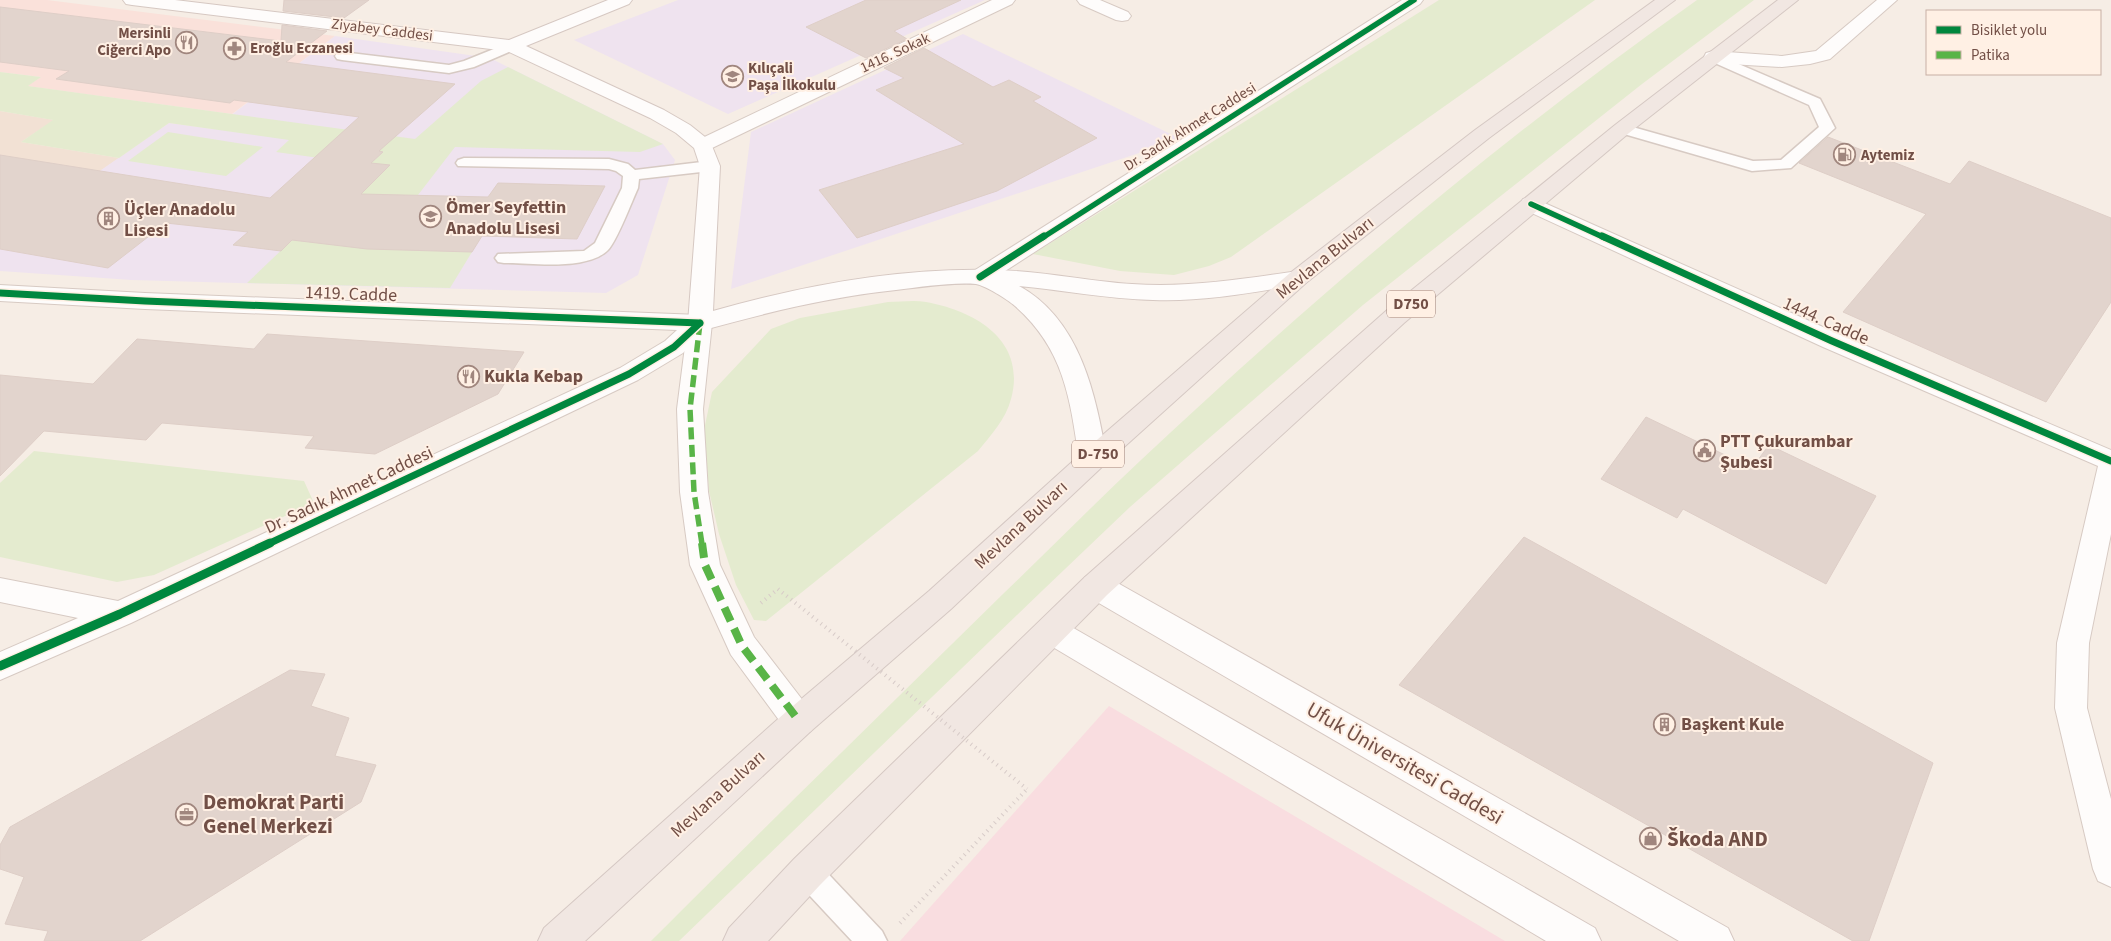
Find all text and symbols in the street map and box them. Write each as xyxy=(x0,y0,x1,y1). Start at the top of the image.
legend xyxy=(1926,10,2101,75)
street label: Ziyabey Caddesi xyxy=(330,13,434,47)
text: Bisiklet yolu xyxy=(1971,20,2047,41)
place label: Mersinli Ciğerci Apo xyxy=(97,23,171,61)
street label: 1416. Sokak xyxy=(857,27,934,78)
restaurant icon: Mersinli Ciğerci Apo xyxy=(175,30,199,54)
pharmacy icon: Eroğlu Eczanesi xyxy=(222,36,246,60)
place label: Eroğlu Eczanesi xyxy=(250,38,353,59)
text: Patika xyxy=(1971,45,2010,66)
place label: Kılıçali Paşa İlkokulu xyxy=(748,58,836,96)
school or university icon: Kılıçali Paşa İlkokulu xyxy=(720,65,744,89)
street label: Dr. Sadık Ahmet Caddesi xyxy=(1120,78,1260,176)
fuel station icon: Aytemiz xyxy=(1833,143,1857,167)
place label: Aytemiz xyxy=(1860,145,1914,166)
place label: Ömer Seyfettin Anadolu Lisesi xyxy=(445,195,566,241)
place label: Üçler Anadolu Lisesi xyxy=(124,197,235,243)
school or university icon: Ömer Seyfettin Anadolu Lisesi xyxy=(418,205,442,229)
building icon: Üçler Anadolu Lisesi xyxy=(96,207,120,231)
street label: Mevlana Bulvarı xyxy=(1271,211,1379,305)
street label: 1419. Cadde xyxy=(305,280,398,308)
road number: D750 xyxy=(1387,290,1435,318)
street label: 1444. Cadde xyxy=(1779,291,1873,351)
restaurant icon: Kukla Kebap xyxy=(456,364,480,388)
place label: Kukla Kebap xyxy=(484,364,583,389)
place label: PTT Çukurambar Şubesi xyxy=(1720,429,1854,475)
public building icon: PTT Çukurambar Şubesi xyxy=(1692,439,1716,463)
street label: Dr. Sadık Ahmet Caddesi xyxy=(261,440,437,540)
road number: D-750 xyxy=(1072,440,1124,468)
street label: Mevlana Bulvarı xyxy=(969,475,1073,575)
street label: Ufuk Üniversitesi Caddesi xyxy=(1301,694,1509,832)
building icon: Başkent Kule xyxy=(1653,712,1677,736)
place label: Başkent Kule xyxy=(1681,712,1784,737)
street label: Mevlana Bulvarı xyxy=(665,745,771,843)
place label: Demokrat Parti Genel Merkezi xyxy=(203,787,344,841)
office icon: Demokrat Parti Genel Merkezi xyxy=(175,802,199,826)
place label: Škoda AND xyxy=(1667,824,1768,854)
shop icon: Škoda AND xyxy=(1639,827,1663,851)

